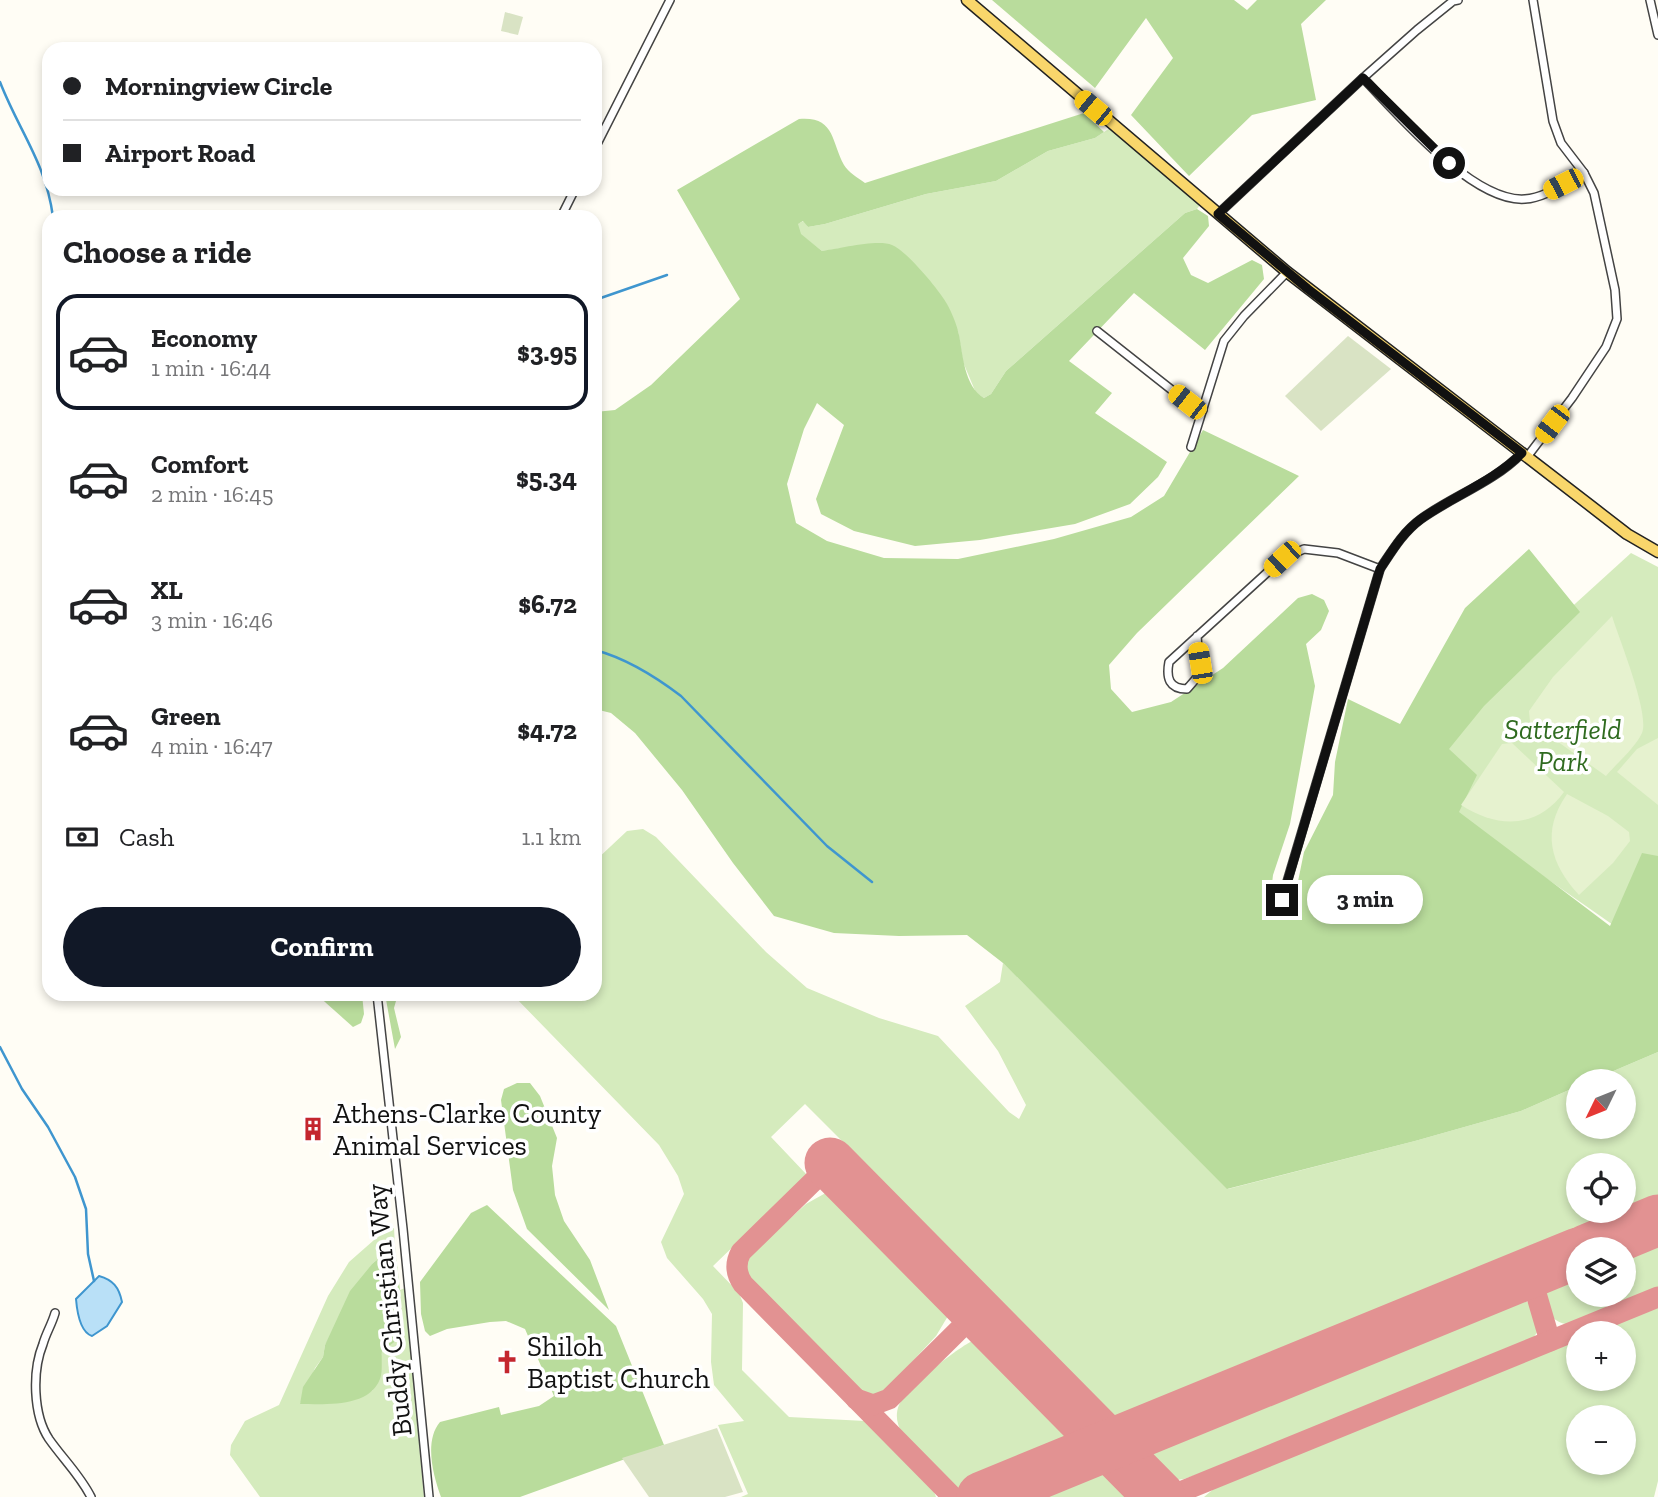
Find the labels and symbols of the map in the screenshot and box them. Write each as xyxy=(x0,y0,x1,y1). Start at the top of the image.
car xyxy=(1071,86,1116,130)
route start xyxy=(1433,147,1465,179)
car xyxy=(1540,165,1587,203)
car xyxy=(1164,381,1211,423)
car xyxy=(1531,401,1574,447)
car xyxy=(1260,537,1305,581)
car xyxy=(1187,641,1214,685)
park label: Satterfield Park xyxy=(1504,713,1622,778)
callout: 3 min xyxy=(1306,876,1422,925)
route end xyxy=(1266,884,1298,916)
north arrow xyxy=(1566,1069,1636,1139)
place label: Athens-Clarke County Animal Services xyxy=(333,1097,602,1162)
building icon: Athens-Clarke County Animal Services xyxy=(299,1115,327,1143)
street label: Buddy Christian Way xyxy=(359,1181,419,1438)
place label: Shiloh Baptist Church xyxy=(527,1330,710,1395)
church icon: Shiloh Baptist Church xyxy=(493,1348,521,1376)

